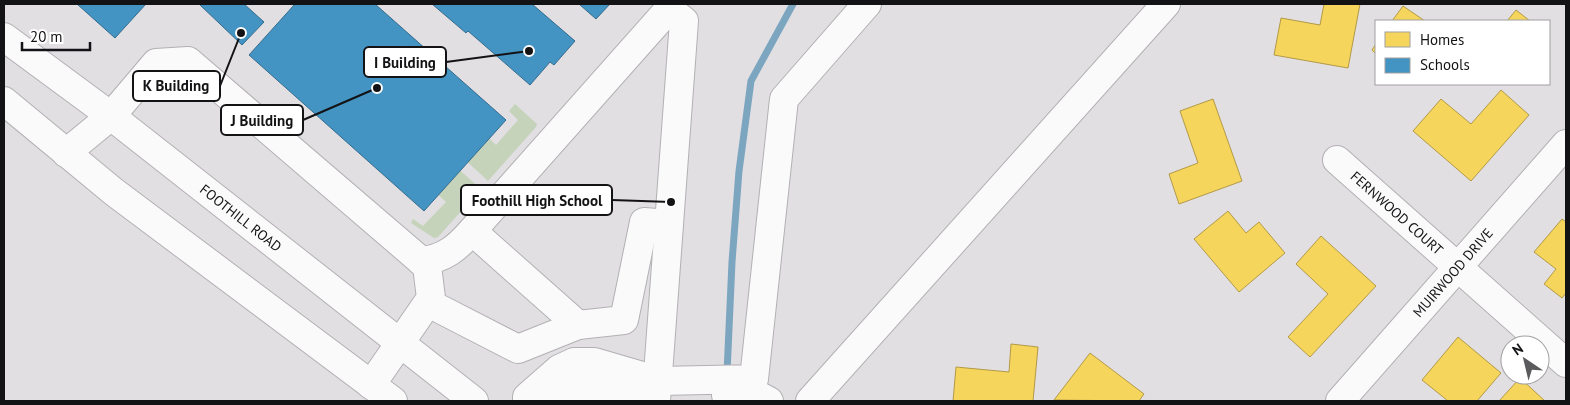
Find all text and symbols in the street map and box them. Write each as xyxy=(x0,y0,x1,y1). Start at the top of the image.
scale bar xyxy=(22,20,90,52)
legend xyxy=(1375,20,1550,85)
text: 20 m xyxy=(30,27,63,46)
text: Homes xyxy=(1420,30,1464,49)
callout: I Building xyxy=(364,47,446,77)
text: I Building xyxy=(374,53,436,72)
text: Schools xyxy=(1420,55,1470,74)
callout: K Building xyxy=(133,71,220,101)
text: K Building xyxy=(143,76,209,95)
callout: J Building xyxy=(221,105,303,135)
text: J Building xyxy=(230,111,293,130)
street label: FERNWOOD COURT xyxy=(1347,167,1447,259)
street label: FOOTHILL ROAD xyxy=(196,180,285,256)
callout: Foothill High School xyxy=(461,185,612,215)
text: Foothill High School xyxy=(472,191,603,210)
street label: MUIRWOOD DRIVE xyxy=(1409,224,1497,321)
north arrow xyxy=(1500,335,1550,385)
text: N xyxy=(1509,339,1526,359)

